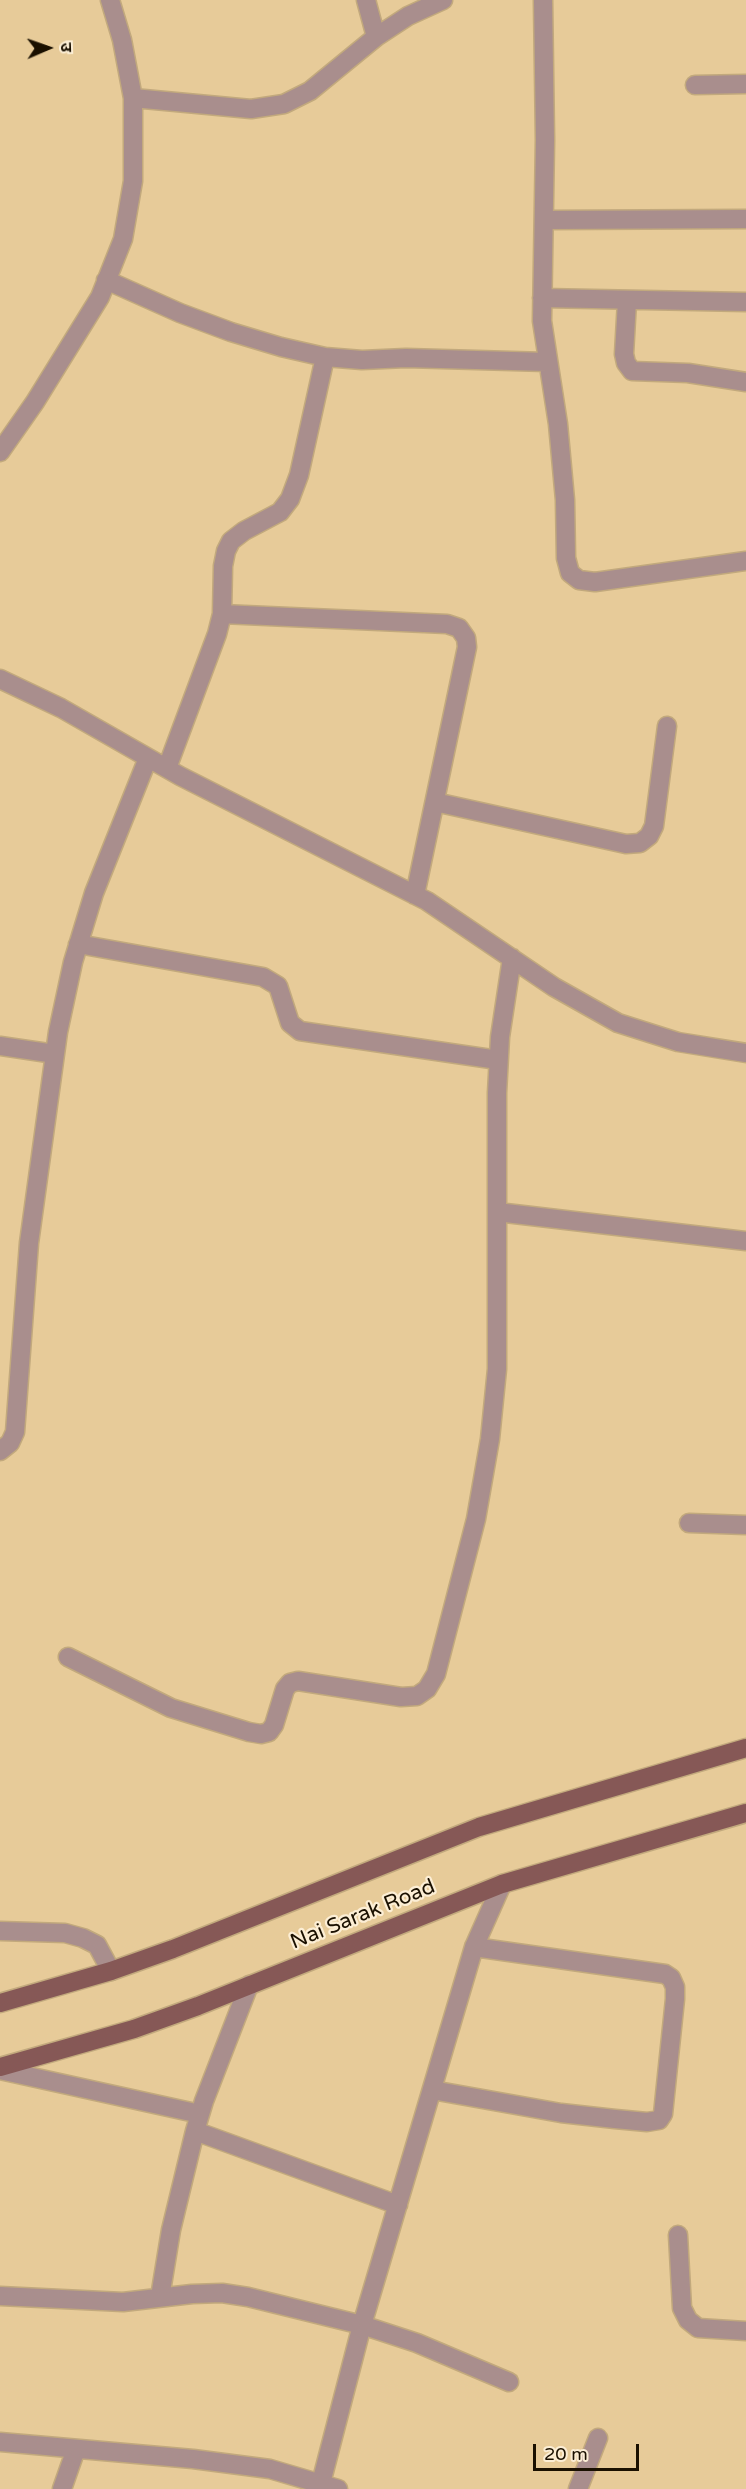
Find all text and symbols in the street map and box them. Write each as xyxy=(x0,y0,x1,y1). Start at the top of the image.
north arrow xyxy=(18,18,78,78)
text: उ xyxy=(56,42,76,52)
street label: Nai Sarak Road xyxy=(287,1875,439,1955)
scale bar xyxy=(536,2432,642,2470)
text: 20 m xyxy=(544,2443,588,2465)

